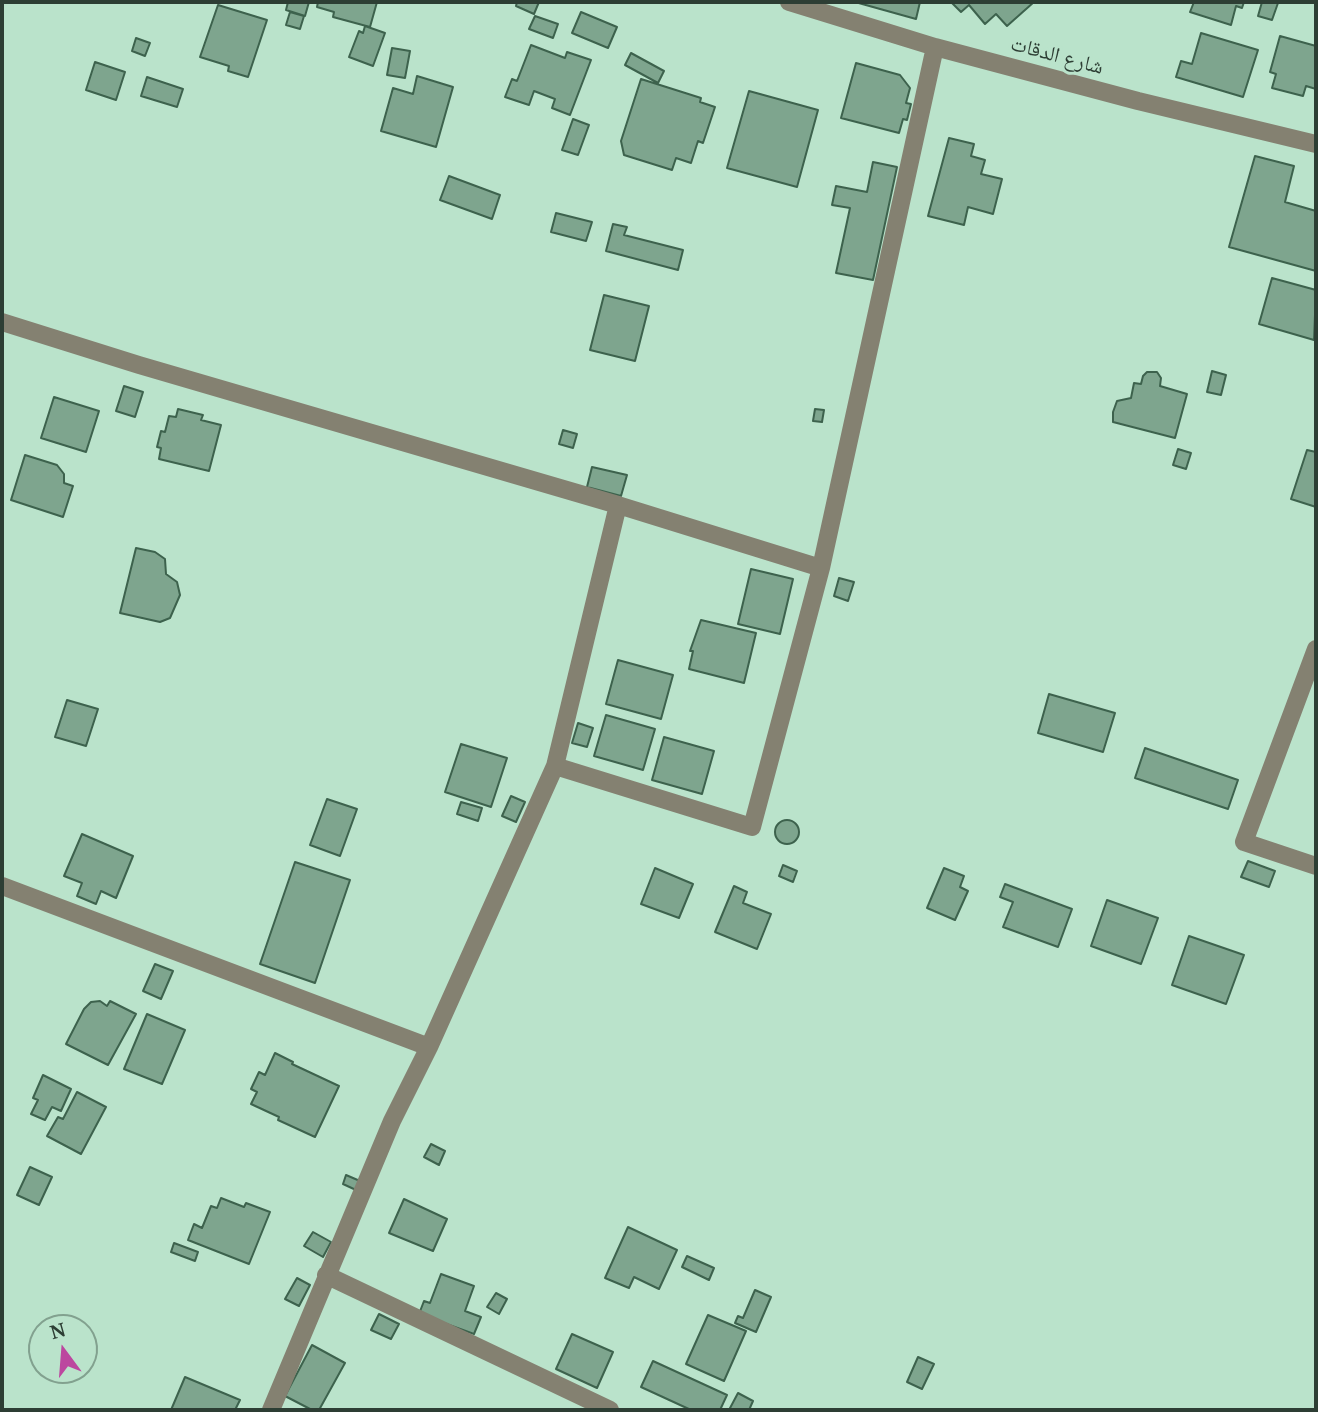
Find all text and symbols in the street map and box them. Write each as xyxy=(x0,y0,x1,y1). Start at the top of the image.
street label: شارع الدقات xyxy=(1008,32,1106,80)
north arrow xyxy=(28,1314,98,1384)
text: N xyxy=(47,1316,69,1345)

